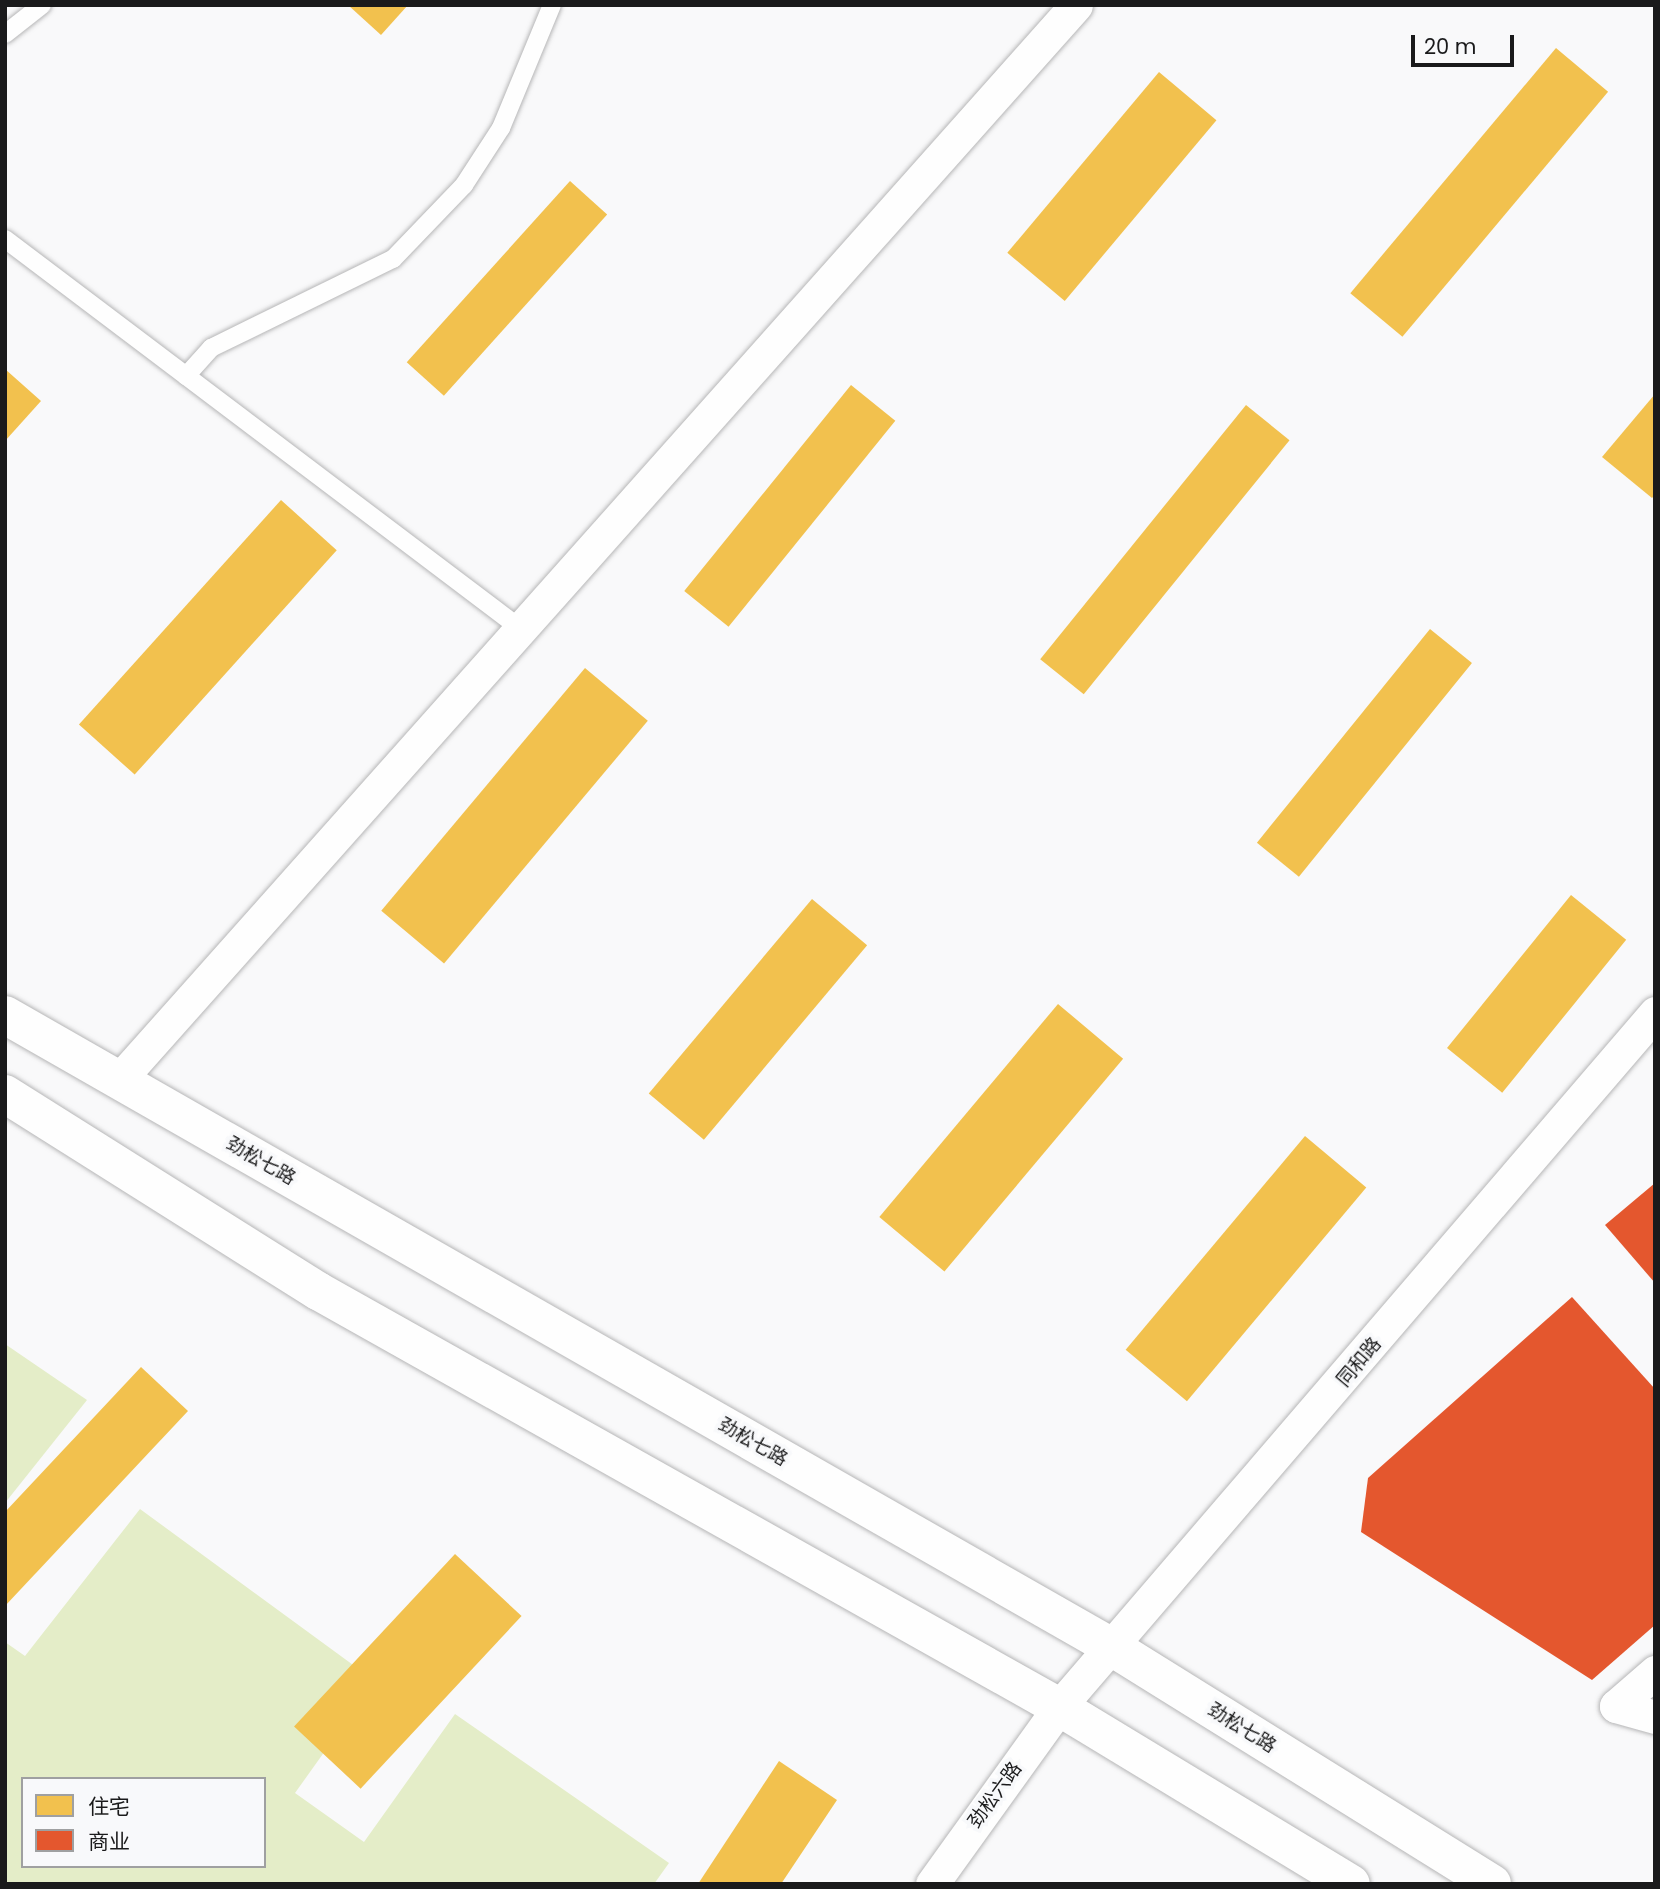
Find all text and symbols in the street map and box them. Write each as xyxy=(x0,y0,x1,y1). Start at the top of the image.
scale bar xyxy=(1415,21,1518,65)
text: 20 m xyxy=(1424,32,1477,61)
street label: 劲松七路 xyxy=(222,1132,300,1190)
street label: 同和路 xyxy=(1332,1333,1386,1391)
street label: 劲松七路 xyxy=(714,1413,792,1471)
street label: 劲松七路 xyxy=(1204,1698,1280,1758)
street label: 劲松六路 xyxy=(963,1758,1027,1832)
legend xyxy=(21,1777,266,1868)
text: 住宅 xyxy=(88,1792,130,1821)
text: 商业 xyxy=(88,1827,130,1856)

